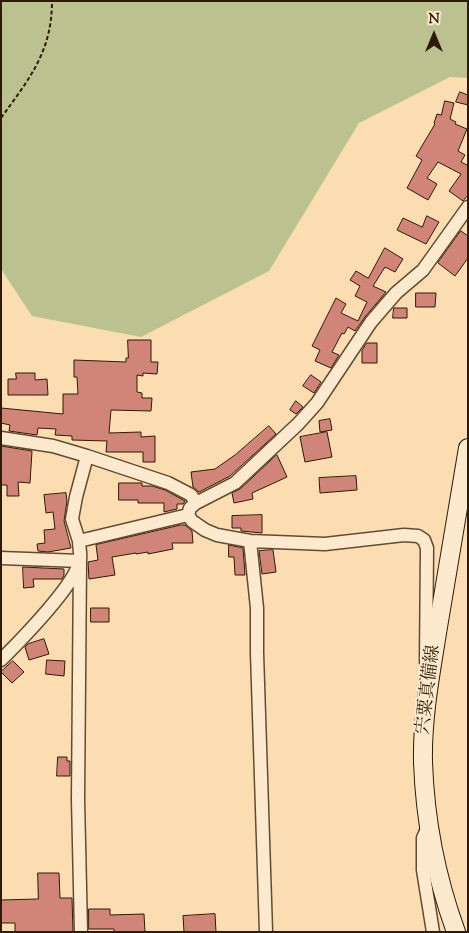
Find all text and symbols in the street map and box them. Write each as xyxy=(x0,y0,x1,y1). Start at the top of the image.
north arrow xyxy=(409,10,459,60)
text: N xyxy=(428,10,440,30)
street label: 宍粟真備線 xyxy=(414,644,446,736)

